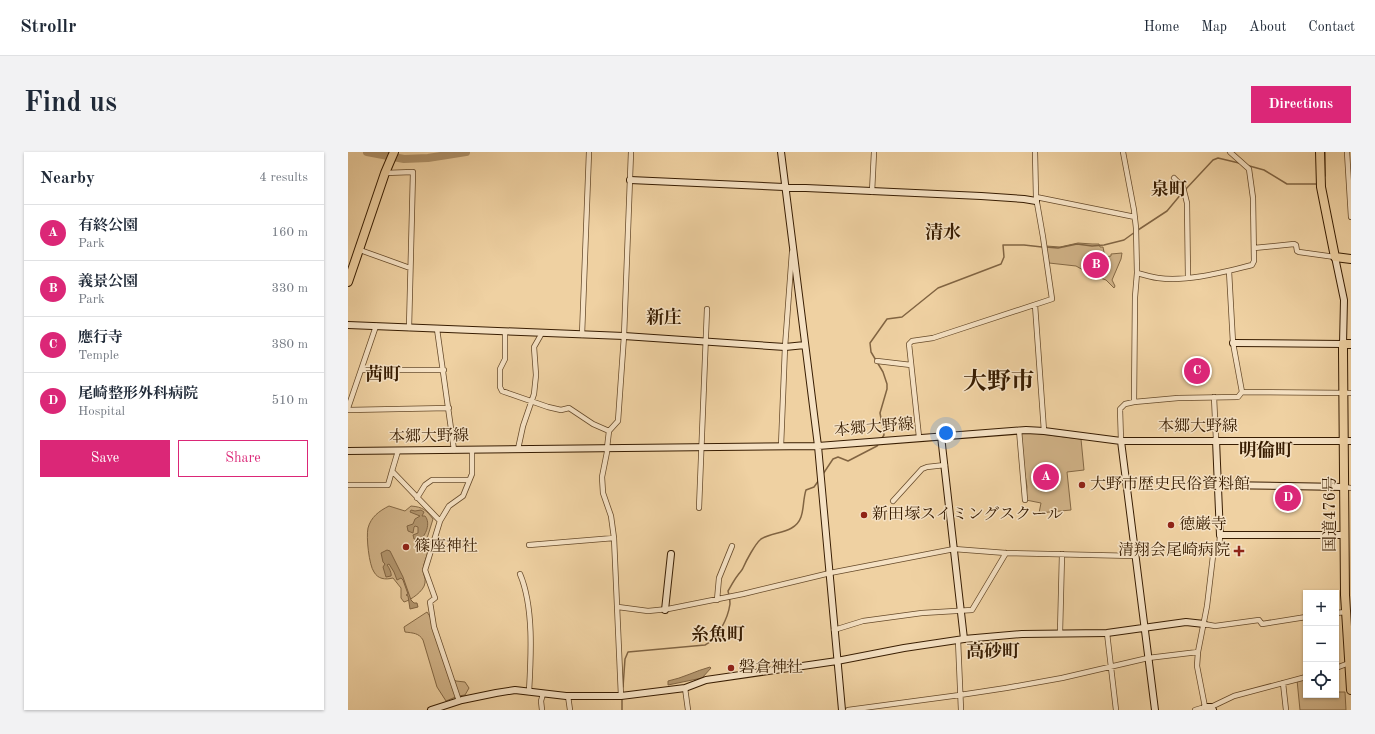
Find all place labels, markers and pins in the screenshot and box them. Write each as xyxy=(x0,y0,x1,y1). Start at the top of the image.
pin: B xyxy=(1083,250,1109,280)
pin: C xyxy=(1184,356,1210,386)
pin: A xyxy=(1033,462,1059,492)
place label: 大野市歴史民俗資料館 xyxy=(1090,475,1250,493)
marker: 大野市歴史民俗資料館 xyxy=(1077,480,1087,490)
pin: D xyxy=(1275,483,1301,513)
place label: 新田塚スイミングスクール xyxy=(872,505,1063,523)
marker: 新田塚スイミングスクール xyxy=(859,510,869,520)
place label: 徳巌寺 xyxy=(1179,515,1227,533)
marker: 徳巌寺 xyxy=(1166,520,1176,530)
place label: 篠座神社 xyxy=(414,537,478,555)
place label: 清翔会尾崎病院 xyxy=(1118,541,1230,559)
marker: 篠座神社 xyxy=(401,542,411,552)
marker: 清翔会尾崎病院 xyxy=(1233,545,1245,557)
place label: 磐倉神社 xyxy=(739,658,803,676)
marker: 磐倉神社 xyxy=(726,663,736,673)

